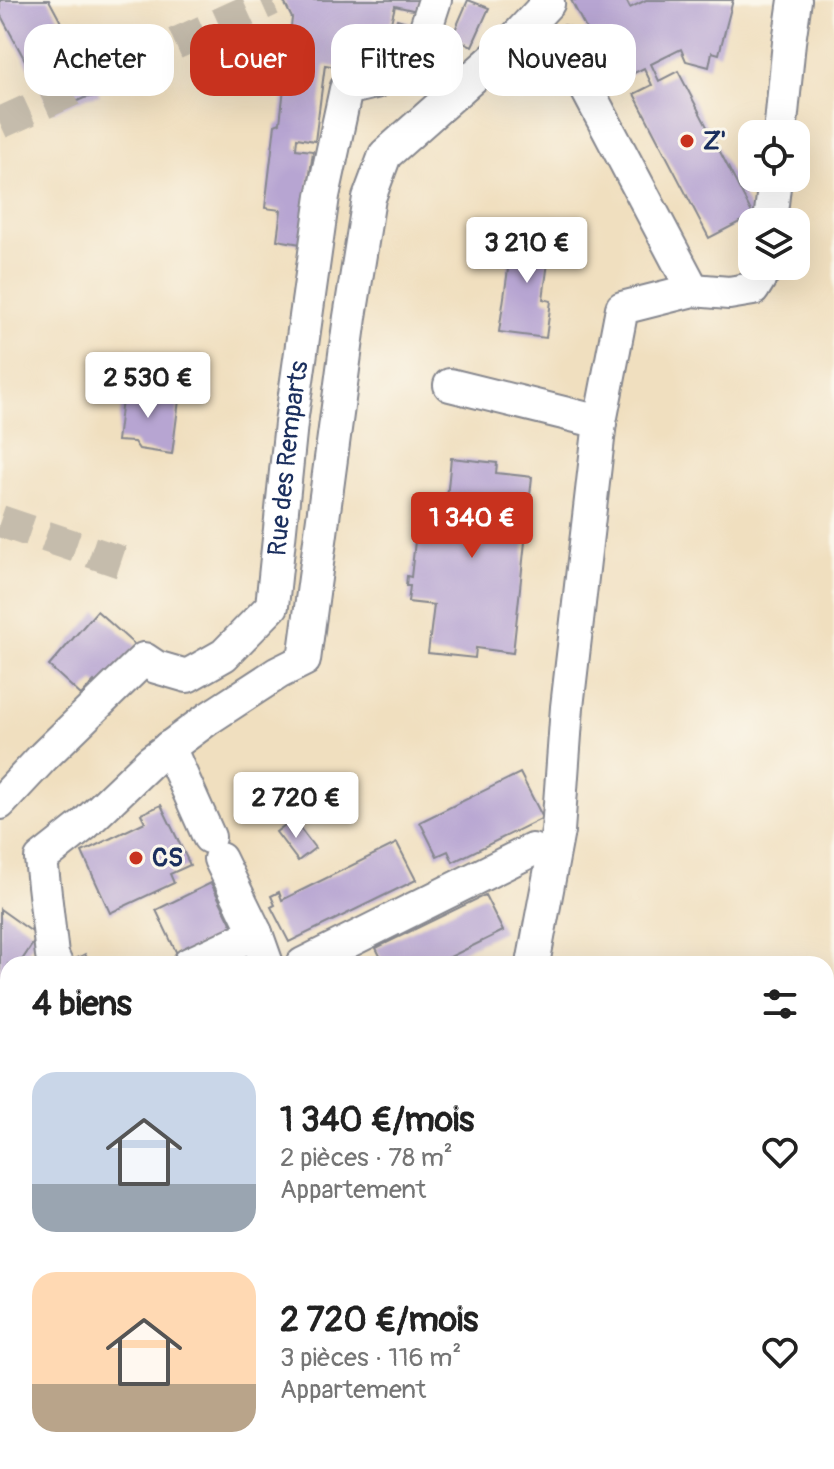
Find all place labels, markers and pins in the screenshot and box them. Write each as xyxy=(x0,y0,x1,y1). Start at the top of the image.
place label: Z' xyxy=(703,125,726,157)
marker: Z' xyxy=(678,132,696,150)
pin: 3 210 € xyxy=(453,217,601,285)
pin: 2 530 € xyxy=(74,352,222,420)
pin: 1 340 € xyxy=(398,492,546,560)
pin: 2 720 € xyxy=(222,772,370,840)
place label: CS xyxy=(152,842,183,874)
marker: CS xyxy=(127,849,145,867)

